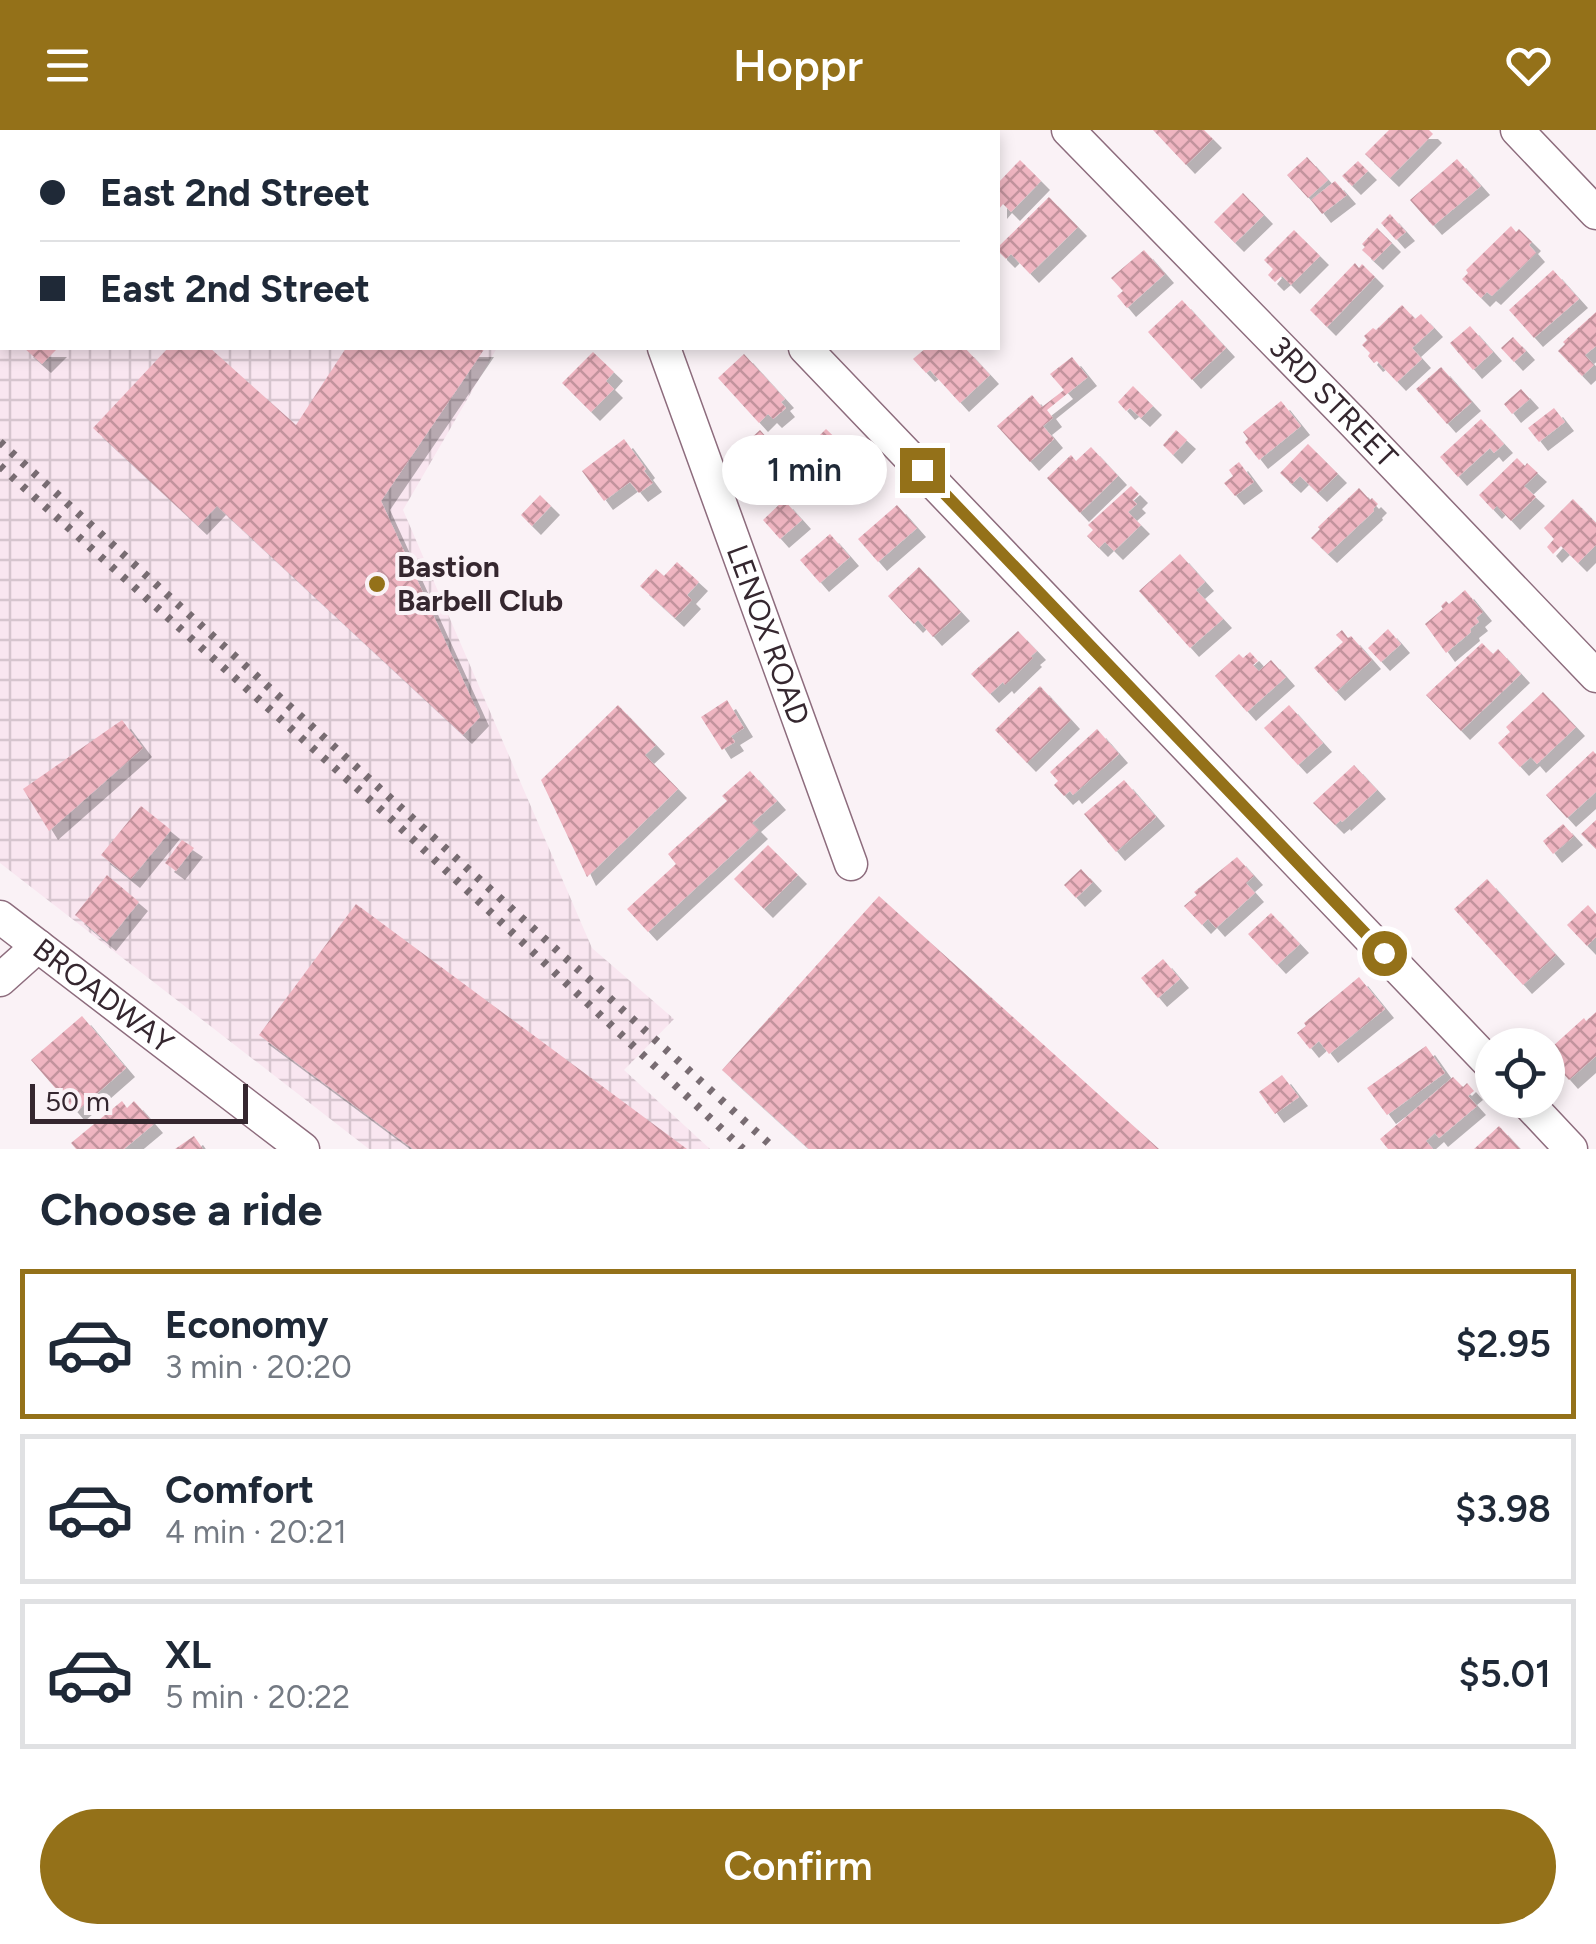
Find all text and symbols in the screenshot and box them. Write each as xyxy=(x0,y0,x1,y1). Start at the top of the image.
icon: menu xyxy=(40,38,95,93)
text: Hoppr xyxy=(733,38,863,92)
icon: heart xyxy=(1501,38,1556,93)
text: East 2nd Street xyxy=(100,170,370,216)
text: East 2nd Street xyxy=(100,266,370,312)
street label: 3RD STREET xyxy=(1262,328,1406,476)
callout: 1 min xyxy=(722,435,887,505)
route end xyxy=(900,448,945,493)
text: 1 min xyxy=(767,451,842,489)
street label: LENOX ROAD xyxy=(719,540,818,730)
place label: Bastion Barbell Club xyxy=(397,548,563,619)
marker: Bastion Barbell Club xyxy=(366,573,388,595)
street label: BROADWAY xyxy=(26,930,181,1061)
route start xyxy=(1362,931,1407,976)
map controls xyxy=(1475,1028,1565,1118)
button: locate xyxy=(1475,1028,1565,1118)
scale bar xyxy=(30,1079,248,1124)
text: 50 m xyxy=(45,1084,110,1118)
text: Choose a ride xyxy=(40,1182,322,1236)
icon: car xyxy=(45,1299,135,1389)
text: Economy xyxy=(165,1302,328,1348)
text: $2.95 xyxy=(1456,1321,1551,1367)
text: 3 min · 20:20 xyxy=(165,1348,352,1386)
icon: car xyxy=(45,1464,135,1554)
text: Comfort xyxy=(165,1467,314,1513)
text: $3.98 xyxy=(1455,1486,1551,1532)
text: 4 min · 20:21 xyxy=(165,1513,347,1551)
icon: car xyxy=(45,1629,135,1719)
text: XL xyxy=(165,1632,211,1678)
text: $5.01 xyxy=(1459,1651,1551,1697)
text: 5 min · 20:22 xyxy=(165,1678,350,1716)
button: Confirm xyxy=(40,1809,1556,1924)

